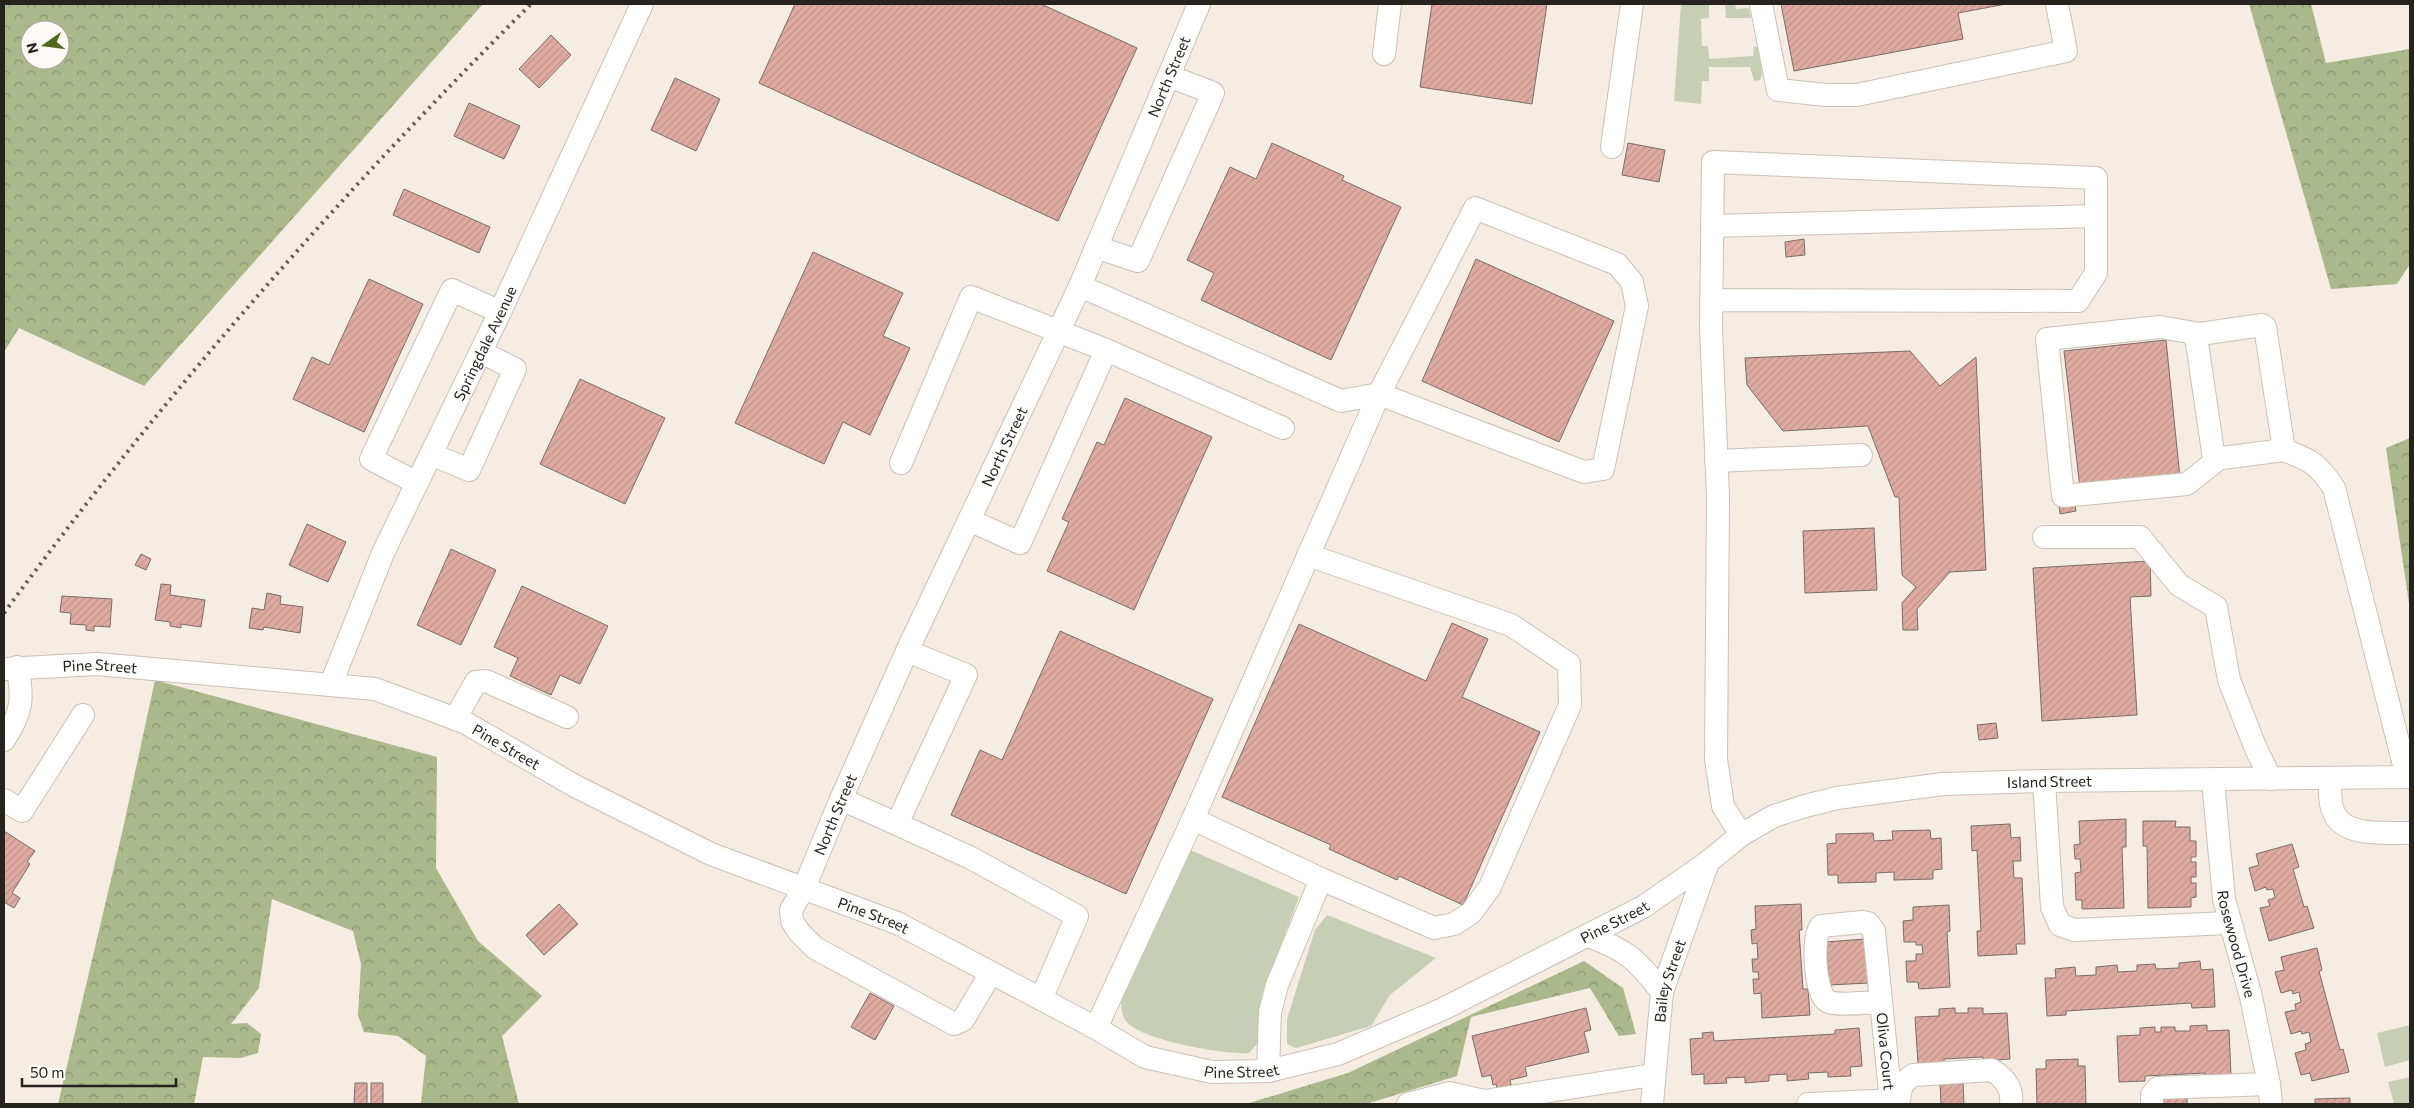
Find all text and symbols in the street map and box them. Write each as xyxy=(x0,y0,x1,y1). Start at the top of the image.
north arrow xyxy=(20,20,70,70)
street label: North Street xyxy=(1143,33,1193,120)
text: N xyxy=(22,41,41,55)
street label: Springdale Avenue xyxy=(449,283,520,404)
street label: North Street xyxy=(977,404,1031,489)
street label: Pine Street xyxy=(62,655,138,677)
street label: Pine Street xyxy=(469,720,543,773)
street label: North Street xyxy=(810,771,860,858)
street label: Island Street xyxy=(2007,771,2092,791)
street label: Rosewood Drive xyxy=(2214,889,2260,1000)
street label: Pine Street xyxy=(835,893,913,937)
street label: Pine Street xyxy=(1577,897,1653,947)
street label: Bailey Street xyxy=(1650,937,1689,1023)
street label: Oliva Court xyxy=(1873,1011,1899,1091)
scale bar xyxy=(22,1056,176,1088)
street label: Pine Street xyxy=(1202,1060,1281,1081)
text: 50 m xyxy=(30,1063,64,1081)

